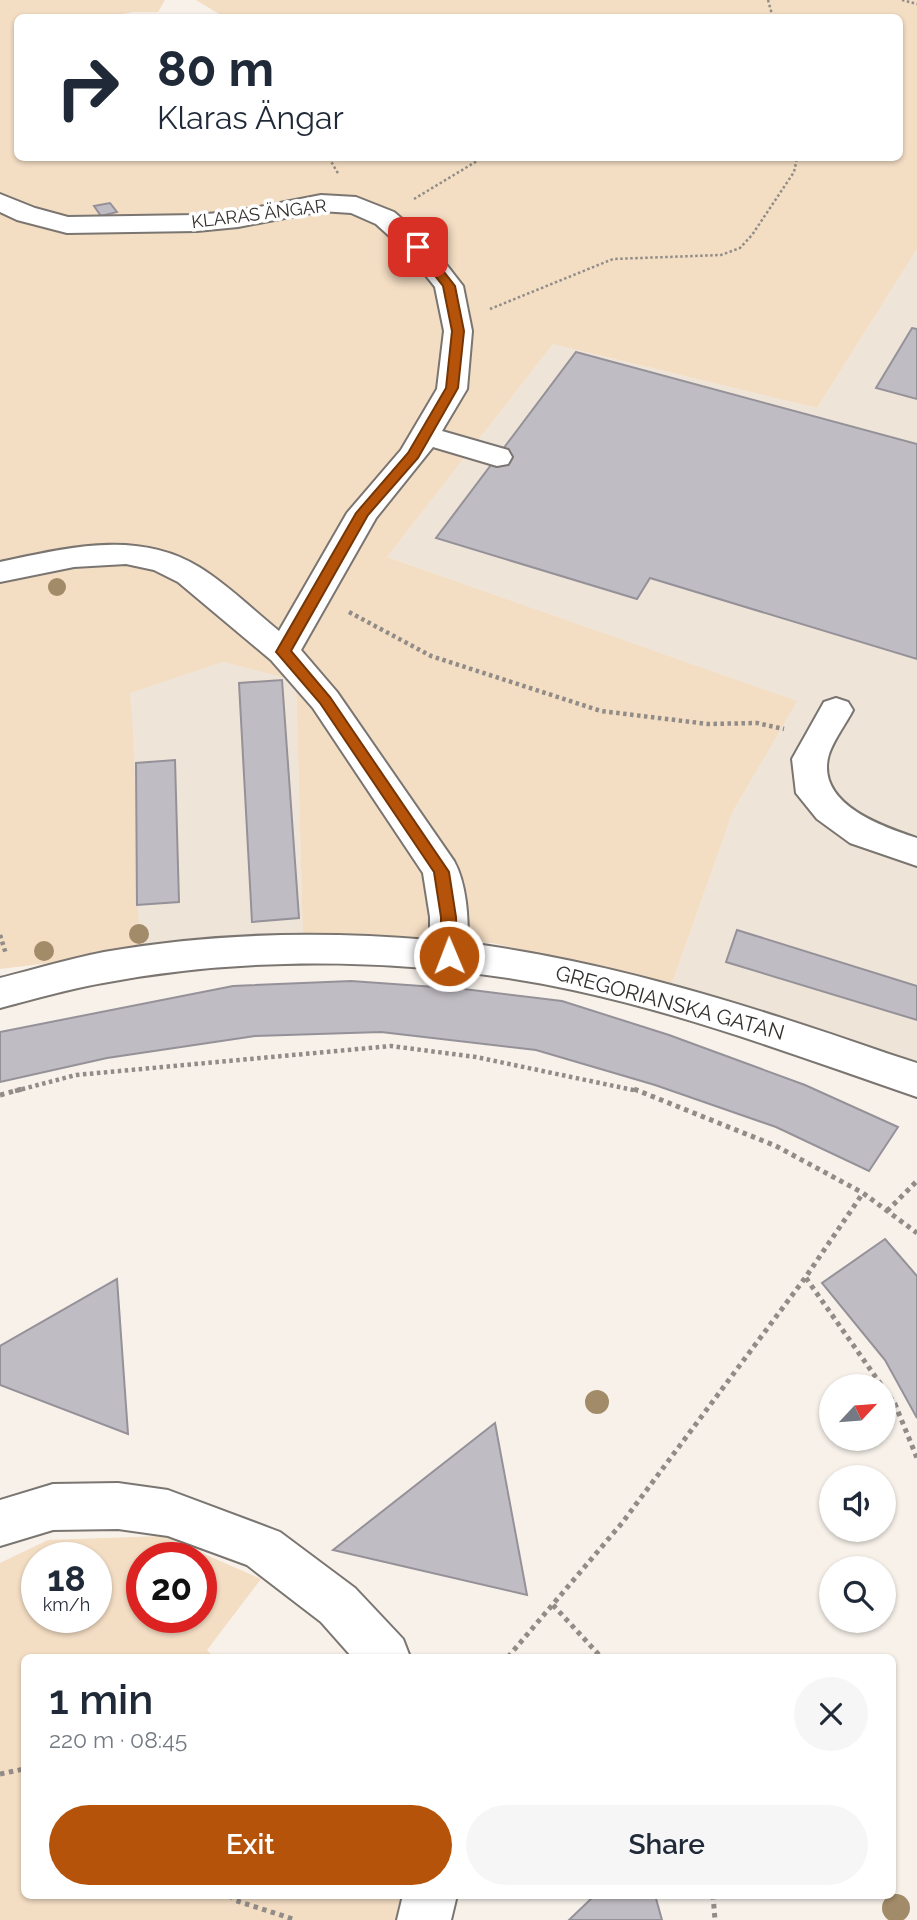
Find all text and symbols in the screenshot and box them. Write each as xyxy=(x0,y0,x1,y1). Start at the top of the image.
text: 80 m xyxy=(157,40,274,97)
icon: right xyxy=(42,42,133,133)
text: Klaras Ängar xyxy=(157,99,344,136)
street label: KLARAS ÄNGAR xyxy=(190,195,328,232)
pin xyxy=(388,217,448,277)
icon: arrive xyxy=(399,228,437,266)
position arrow xyxy=(412,919,486,993)
street label: GREGORIANSKA GATAN xyxy=(553,960,787,1045)
north arrow xyxy=(819,1374,896,1451)
map controls xyxy=(819,1374,896,1633)
button: sound xyxy=(819,1465,896,1542)
speed limit sign: 20 xyxy=(126,1542,217,1633)
button: search xyxy=(819,1556,896,1633)
text: 18 xyxy=(47,1558,86,1599)
text: km/h xyxy=(43,1594,90,1615)
text: 1 min xyxy=(49,1675,153,1724)
button: close xyxy=(794,1677,868,1751)
text: 220 m · 08:45 xyxy=(49,1726,187,1753)
button: Exit xyxy=(49,1805,452,1885)
button: Share xyxy=(466,1805,868,1885)

